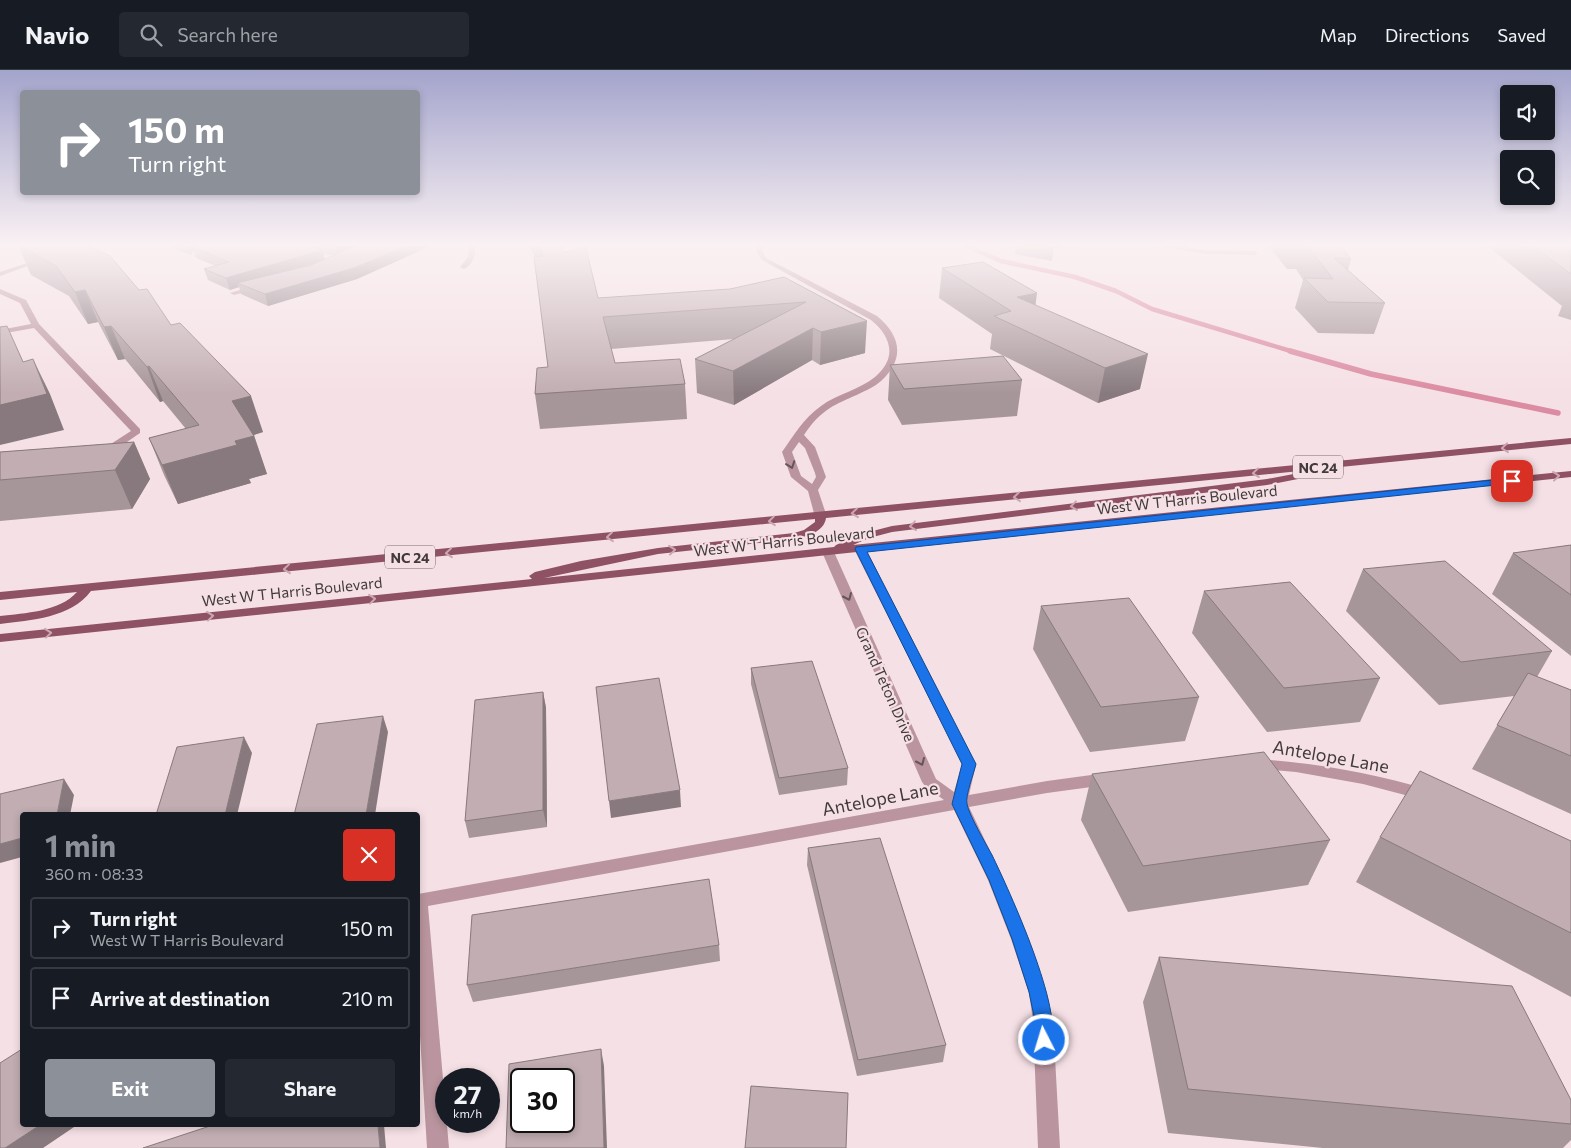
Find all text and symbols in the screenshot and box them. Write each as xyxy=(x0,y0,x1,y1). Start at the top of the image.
search box xyxy=(119,12,469,57)
text: Navio xyxy=(25,20,89,49)
icon: search xyxy=(137,21,165,49)
text: Search here xyxy=(177,23,278,46)
text: Map xyxy=(1320,24,1357,46)
text: Directions xyxy=(1385,24,1469,46)
text: Saved xyxy=(1497,24,1546,46)
map controls xyxy=(1500,85,1555,205)
button: sound xyxy=(1500,85,1555,140)
text: 150 m xyxy=(128,107,225,150)
icon: right xyxy=(45,110,110,175)
text: Turn right xyxy=(128,150,226,177)
button: search xyxy=(1500,150,1555,205)
one-way arrow xyxy=(1501,442,1509,453)
road number: NC 24 xyxy=(1293,456,1343,478)
one-way arrow xyxy=(785,460,795,469)
pin xyxy=(1491,460,1533,502)
one-way arrow xyxy=(1252,467,1260,478)
icon: arrive xyxy=(1498,467,1526,495)
one-way arrow xyxy=(1552,471,1560,482)
street label: West W T Harris Boulevard xyxy=(1096,481,1278,517)
one-way arrow xyxy=(1013,491,1021,502)
one-way arrow xyxy=(1070,500,1078,511)
one-way arrow xyxy=(851,507,859,518)
one-way arrow xyxy=(768,515,776,526)
one-way arrow xyxy=(909,520,917,531)
street label: West W T Harris Boulevard xyxy=(693,523,875,559)
one-way arrow xyxy=(606,531,614,542)
one-way arrow xyxy=(668,545,676,556)
road number: NC 24 xyxy=(385,546,435,568)
one-way arrow xyxy=(444,547,452,558)
one-way arrow xyxy=(283,563,291,574)
street label: West W T Harris Boulevard xyxy=(201,573,383,609)
one-way arrow xyxy=(842,592,852,601)
one-way arrow xyxy=(368,594,376,605)
one-way arrow xyxy=(206,611,214,622)
street label: Grand Teton Drive xyxy=(853,624,919,744)
one-way arrow xyxy=(45,628,53,639)
street label: Antelope Lane xyxy=(1271,735,1391,777)
one-way arrow xyxy=(914,757,925,766)
street label: Antelope Lane xyxy=(820,776,940,820)
text: 1 min xyxy=(45,826,116,863)
button: close xyxy=(343,829,395,881)
text: 360 m · 08:33 xyxy=(45,864,143,883)
text: Turn right xyxy=(90,907,177,930)
icon: right xyxy=(47,914,75,942)
text: 150 m xyxy=(341,917,393,940)
text: West W T Harris Boulevard xyxy=(90,930,284,949)
icon: arrive xyxy=(47,984,75,1012)
text: Arrive at destination xyxy=(90,987,270,1010)
text: 210 m xyxy=(342,987,393,1010)
position arrow xyxy=(1017,1013,1069,1065)
button: Exit xyxy=(45,1059,215,1117)
button: Share xyxy=(225,1059,395,1117)
speed limit sign: 30 xyxy=(510,1068,575,1133)
text: 27 xyxy=(454,1079,481,1109)
text: km/h xyxy=(453,1106,482,1120)

